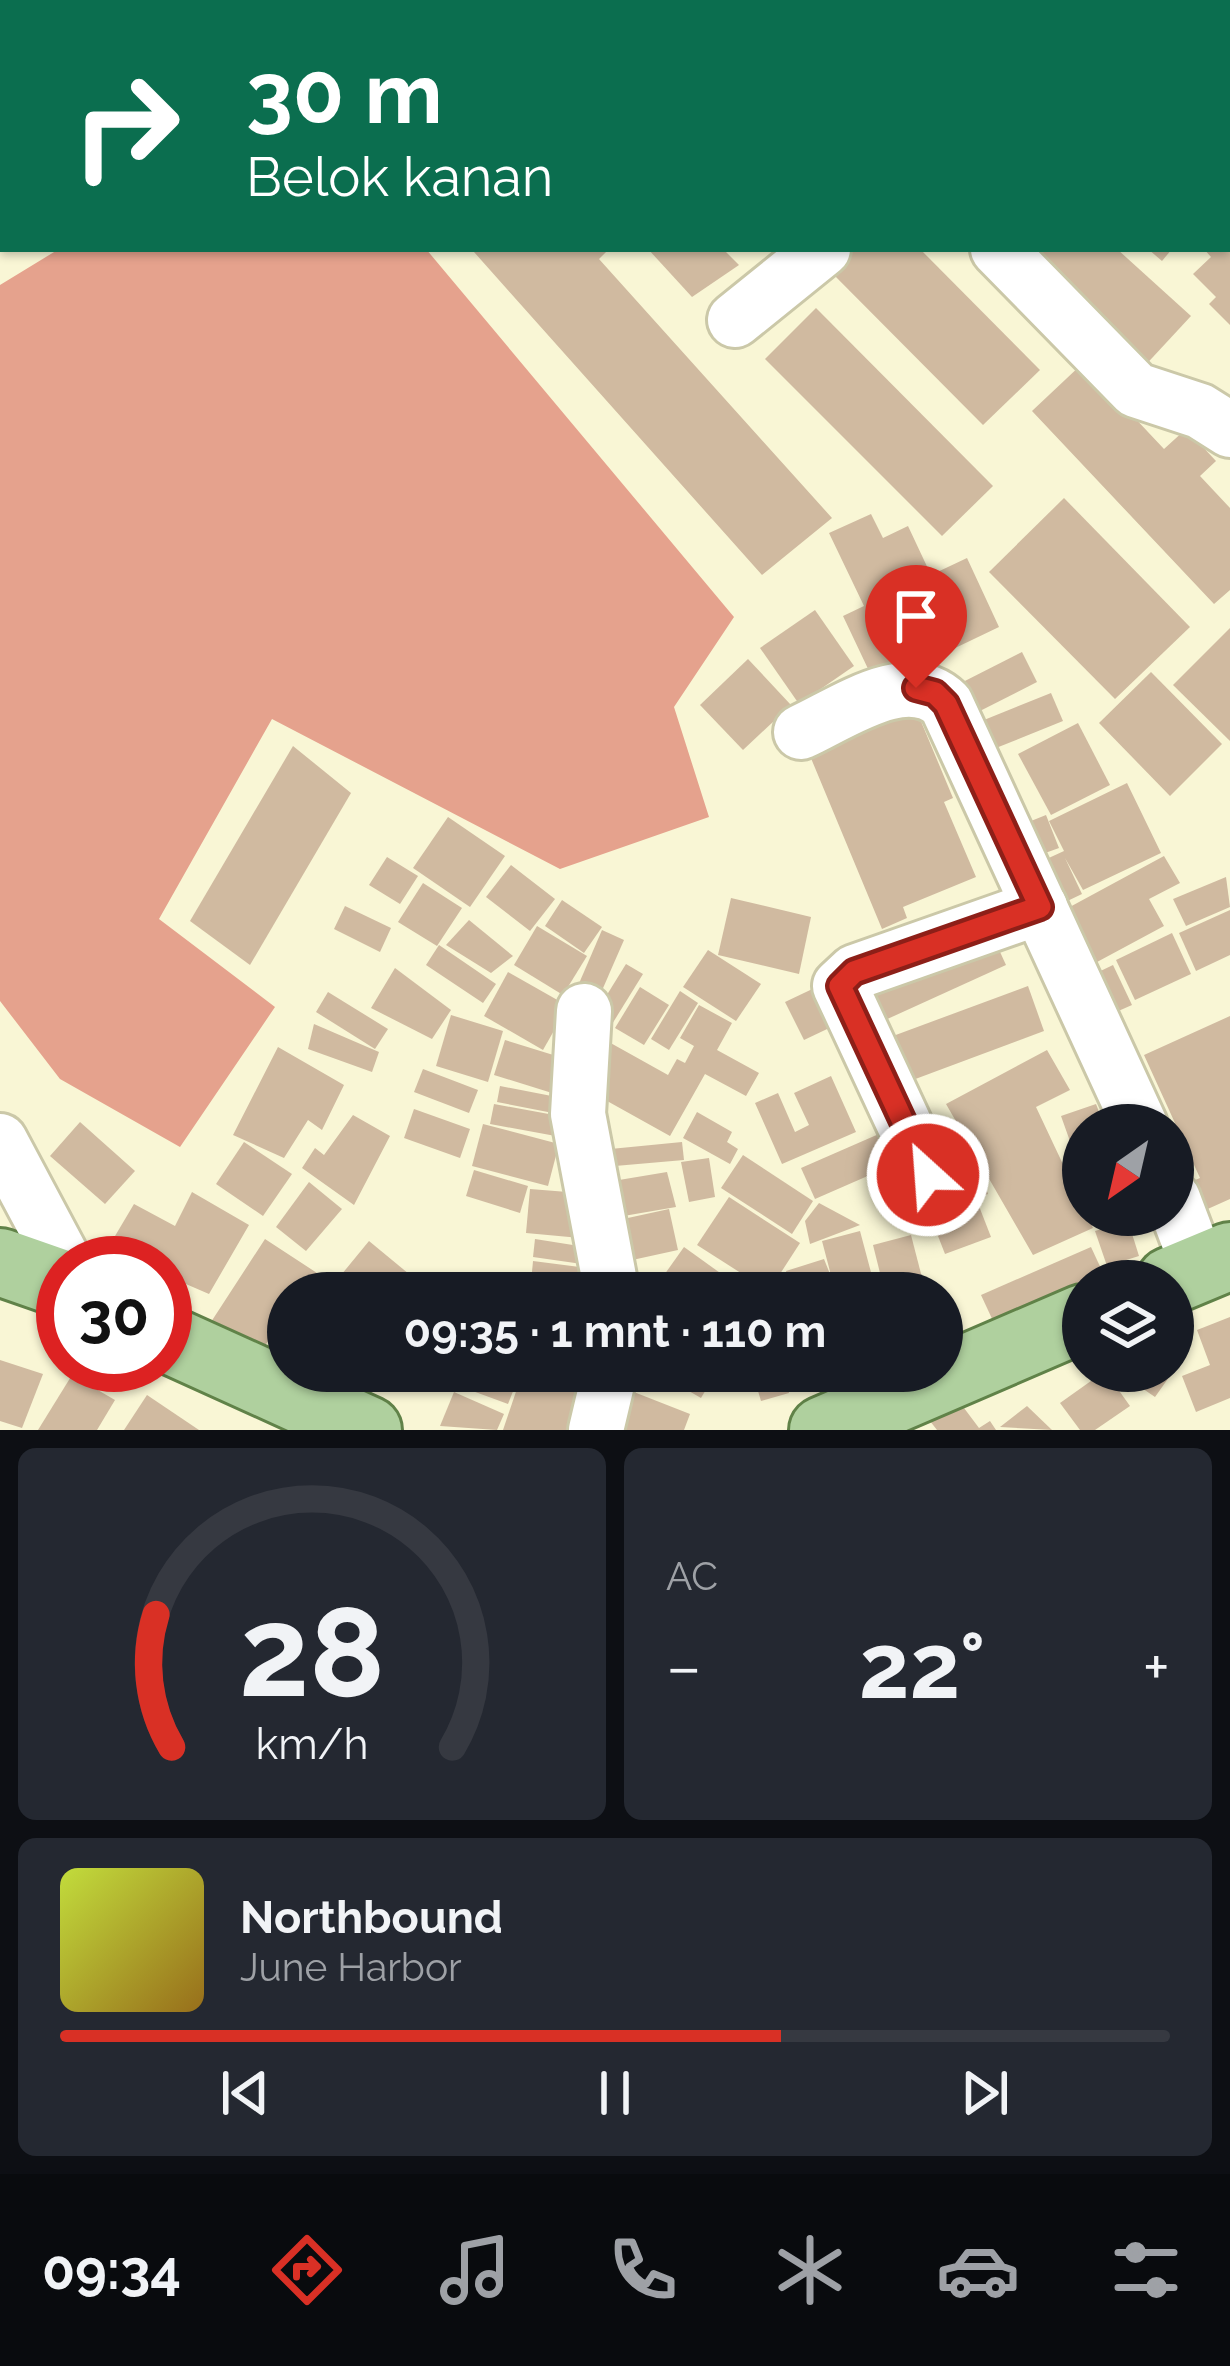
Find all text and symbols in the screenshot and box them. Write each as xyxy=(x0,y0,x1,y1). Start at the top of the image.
text: 30 m xyxy=(246,44,443,143)
icon: right xyxy=(48,48,204,204)
text: Belok kanan xyxy=(246,145,553,209)
pin xyxy=(865,565,967,688)
icon: arrive xyxy=(883,583,949,649)
north arrow xyxy=(1062,1104,1194,1236)
map controls xyxy=(1062,1104,1194,1392)
position arrow xyxy=(865,1112,991,1238)
speed limit sign: 30 xyxy=(36,1236,192,1392)
button: layers xyxy=(1062,1260,1194,1392)
text: 09:35 · 1 mnt · 110 m xyxy=(404,1305,826,1358)
text: AC xyxy=(666,1553,718,1599)
text: 28 xyxy=(239,1579,385,1725)
text: 22° xyxy=(859,1613,985,1719)
text: − xyxy=(666,1628,702,1705)
text: + xyxy=(1143,1628,1170,1705)
text: km/h xyxy=(255,1719,369,1769)
text: Northbound xyxy=(240,1891,503,1944)
text: June Harbor xyxy=(240,1944,462,1990)
icon: previous xyxy=(212,2060,278,2126)
icon: pause xyxy=(582,2060,648,2126)
icon: next xyxy=(952,2060,1018,2126)
icon: directions xyxy=(265,2228,349,2312)
icon: music xyxy=(433,2228,517,2312)
icon: phone xyxy=(601,2228,685,2312)
icon: climate xyxy=(768,2228,852,2312)
icon: car xyxy=(936,2228,1020,2312)
icon: filters xyxy=(1104,2228,1188,2312)
text: 09:34 xyxy=(42,2238,181,2302)

